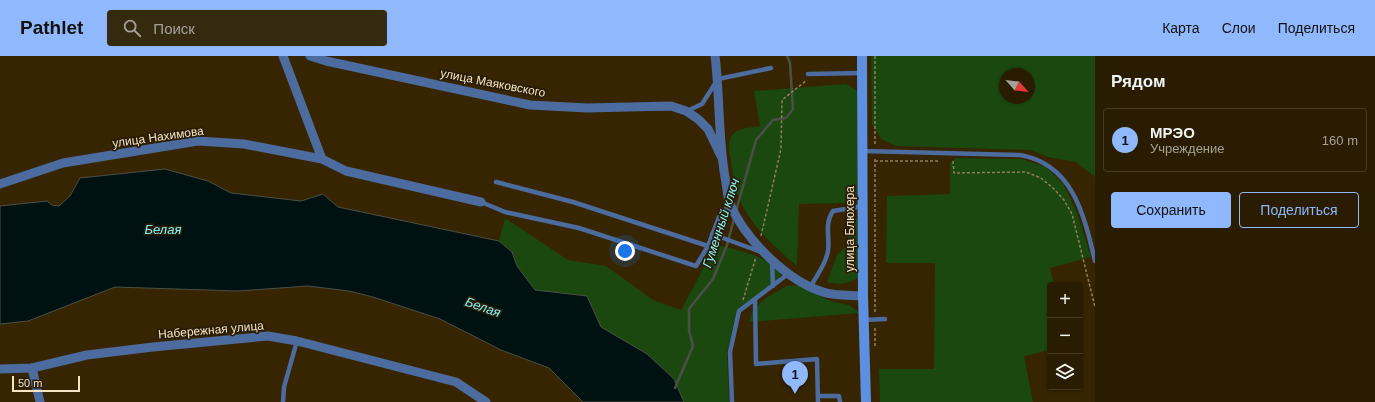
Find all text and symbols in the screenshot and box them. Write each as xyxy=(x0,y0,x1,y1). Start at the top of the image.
search box xyxy=(107,10,387,46)
text: Pathlet xyxy=(20,17,83,38)
icon: search xyxy=(121,17,143,39)
text: Поиск xyxy=(153,20,195,37)
text: Карта xyxy=(1162,20,1200,36)
text: Слои xyxy=(1222,20,1256,36)
text: Поделиться xyxy=(1278,20,1355,36)
street label: улица Маяковского xyxy=(439,66,547,100)
north arrow xyxy=(999,68,1035,104)
text: Рядом xyxy=(1111,72,1166,91)
street label: улица Нахимова xyxy=(111,124,205,150)
text: МРЭО xyxy=(1150,124,1195,141)
text: 1 xyxy=(1121,133,1129,148)
text: 160 m xyxy=(1322,133,1358,148)
text: Учреждение xyxy=(1150,141,1225,156)
water label: Гуменный ключ xyxy=(699,176,743,270)
street label: улица Блюхера xyxy=(843,186,857,272)
button: Сохранить xyxy=(1111,192,1231,228)
button: Поделиться xyxy=(1239,192,1359,228)
water label: Белая xyxy=(145,222,181,237)
your location xyxy=(615,241,635,261)
map controls xyxy=(1047,282,1083,390)
button: + xyxy=(1047,282,1083,318)
water label: Белая xyxy=(463,294,503,320)
street label: Набережная улица xyxy=(158,318,265,342)
button: − xyxy=(1047,318,1083,354)
button: layers xyxy=(1047,354,1083,390)
pin: 1 xyxy=(782,361,808,394)
scale bar xyxy=(12,374,80,393)
text: 50 m xyxy=(18,377,42,389)

